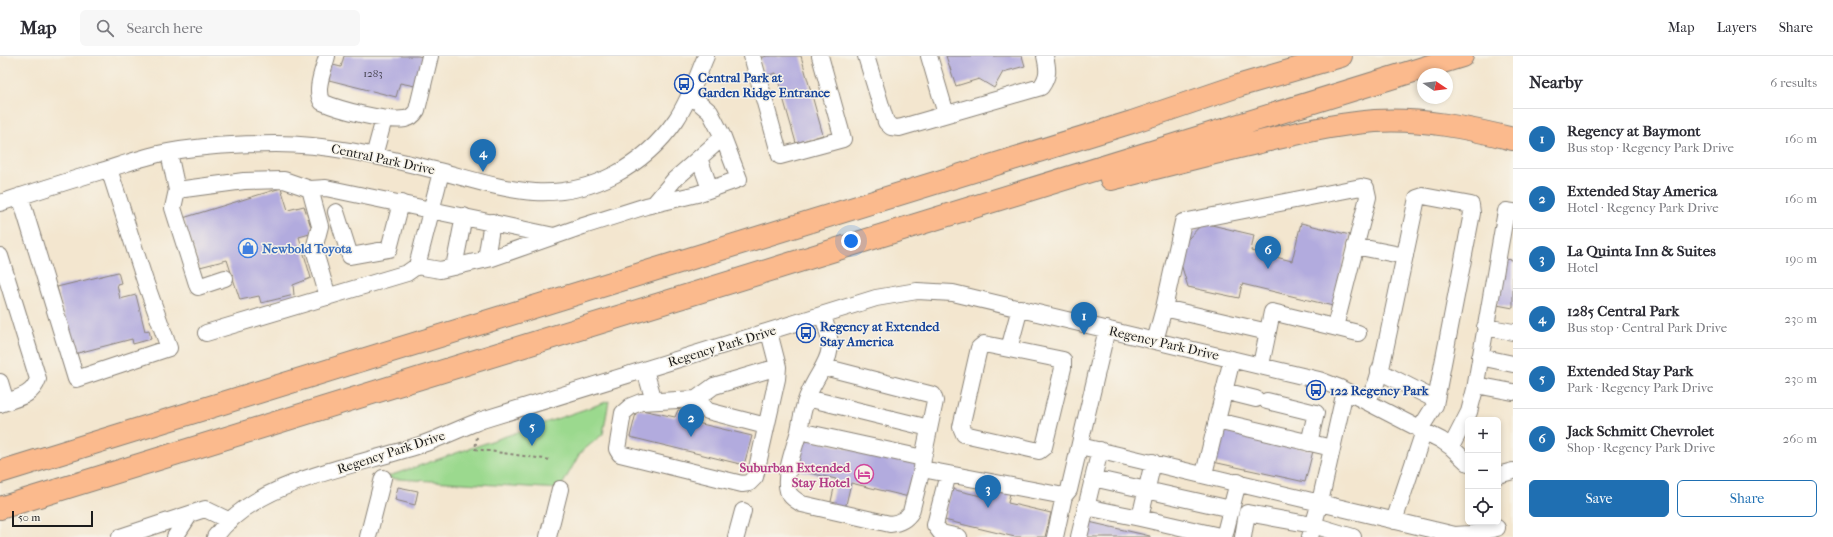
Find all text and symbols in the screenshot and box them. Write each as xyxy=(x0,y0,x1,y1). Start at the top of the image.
search box xyxy=(80,10,360,46)
text: Map xyxy=(20,17,56,39)
icon: search xyxy=(94,17,116,39)
text: Search here xyxy=(126,19,203,37)
text: Map xyxy=(1668,19,1695,36)
text: Layers xyxy=(1717,19,1757,36)
text: Share xyxy=(1779,19,1813,36)
house number: 1283 xyxy=(363,67,383,80)
north arrow xyxy=(1417,68,1453,104)
place label: Central Park at Garden Ridge Entrance xyxy=(698,70,831,101)
text: Nearby xyxy=(1529,72,1583,92)
bus stop icon: Central Park at Garden Ridge Entrance xyxy=(673,73,695,95)
text: 6 results xyxy=(1770,75,1817,90)
text: Regency at Baymont xyxy=(1567,122,1701,140)
text: 1 xyxy=(1540,131,1544,146)
text: 160 m xyxy=(1785,131,1817,146)
pin: 4 xyxy=(470,139,496,172)
text: Bus stop · Regency Park Drive xyxy=(1567,140,1734,155)
street label: Central Park Drive xyxy=(330,141,437,177)
text: Extended Stay America xyxy=(1567,182,1717,200)
text: 2 xyxy=(1539,191,1545,206)
text: 160 m xyxy=(1785,191,1817,206)
text: Hotel · Regency Park Drive xyxy=(1567,200,1719,215)
your location xyxy=(841,231,861,251)
pin: 6 xyxy=(1255,236,1281,269)
shop icon: Newbold Toyota xyxy=(237,237,259,259)
place label: Newbold Toyota xyxy=(262,241,353,257)
text: La Quinta Inn & Suites xyxy=(1567,242,1716,260)
text: 3 xyxy=(1539,251,1545,266)
text: 190 m xyxy=(1785,251,1817,266)
text: Hotel xyxy=(1567,260,1598,275)
pin: 1 xyxy=(1071,302,1097,335)
text: 1285 Central Park xyxy=(1567,302,1679,320)
text: 4 xyxy=(1538,311,1546,326)
text: 230 m xyxy=(1784,311,1817,326)
place label: Regency at Extended Stay America xyxy=(820,319,940,350)
text: Bus stop · Central Park Drive xyxy=(1567,320,1727,335)
street label: Regency Park Drive xyxy=(666,322,778,370)
bus stop icon: Regency at Extended Stay America xyxy=(795,322,817,344)
street label: Regency Park Drive xyxy=(1108,323,1221,363)
text: Extended Stay Park xyxy=(1567,362,1693,380)
text: 5 xyxy=(1539,371,1545,386)
text: 230 m xyxy=(1784,371,1817,386)
bus stop icon: 122 Regency Park xyxy=(1305,379,1327,401)
text: Park · Regency Park Drive xyxy=(1567,380,1713,395)
place label: 122 Regency Park xyxy=(1330,383,1430,399)
pin: 2 xyxy=(678,404,704,437)
pin: 5 xyxy=(519,413,545,446)
map controls xyxy=(1465,417,1501,525)
button: + xyxy=(1465,417,1501,453)
text: Jack Schmitt Chevrolet xyxy=(1567,422,1714,440)
street label: Regency Park Drive xyxy=(335,427,447,476)
text: 6 xyxy=(1538,431,1546,446)
text: 260 m xyxy=(1783,431,1817,446)
text: Shop · Regency Park Drive xyxy=(1567,440,1715,455)
button: − xyxy=(1465,453,1501,489)
place label: Suburban Extended Stay Hotel xyxy=(739,460,851,491)
hotel icon: Suburban Extended Stay Hotel xyxy=(853,463,875,485)
pin: 3 xyxy=(975,475,1001,508)
button: Save xyxy=(1529,480,1669,517)
button: Share xyxy=(1677,480,1817,517)
button: locate xyxy=(1465,489,1501,525)
scale bar xyxy=(12,509,93,528)
text: 50 m xyxy=(18,511,40,524)

